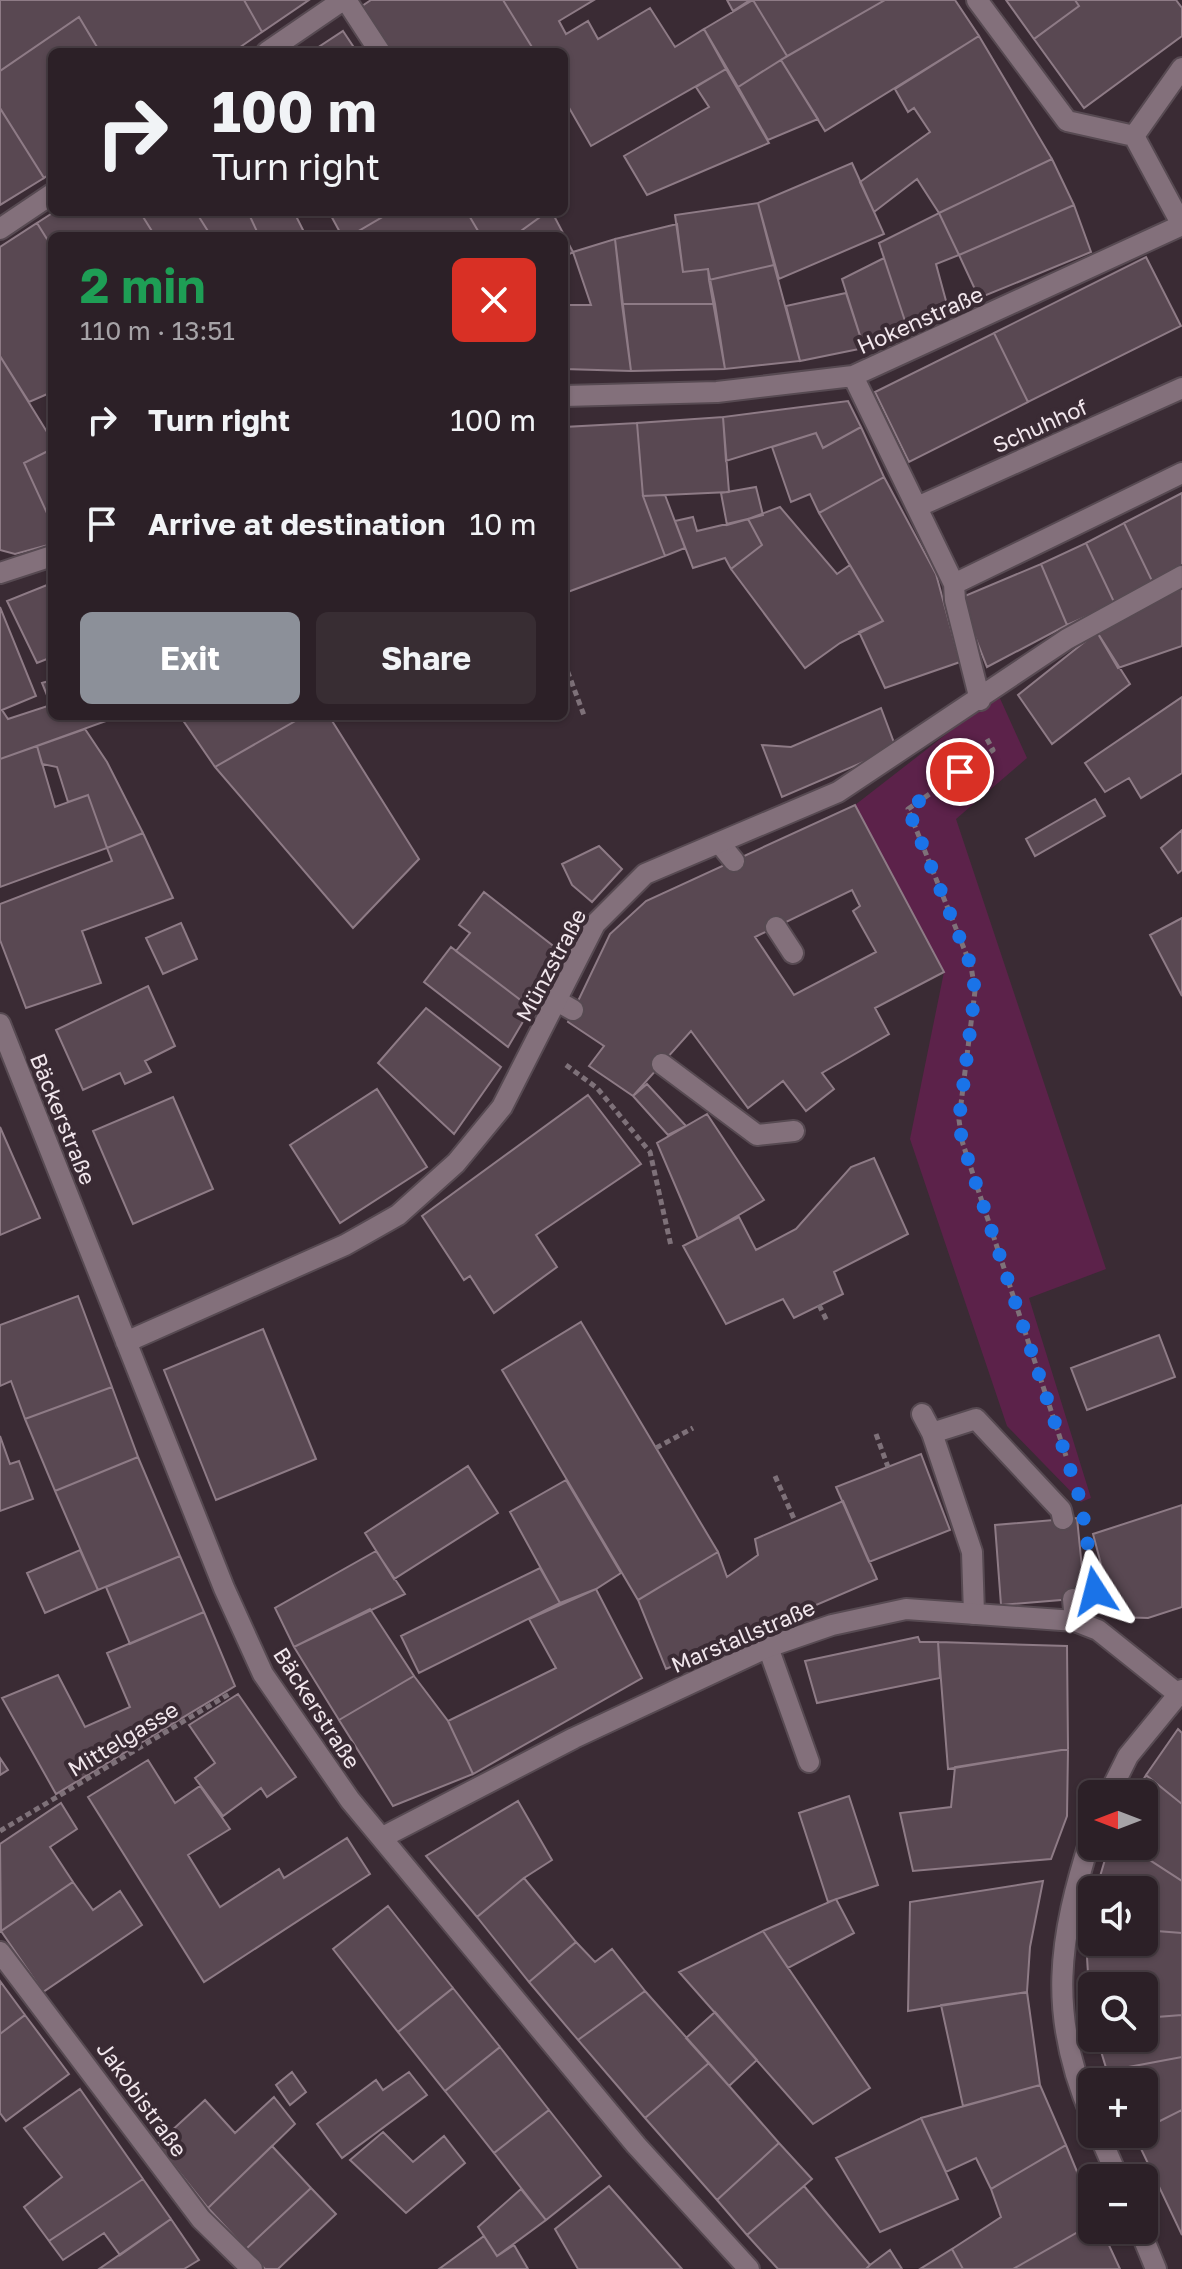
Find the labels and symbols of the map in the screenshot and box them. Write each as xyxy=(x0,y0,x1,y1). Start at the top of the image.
street label: Hokenstraße xyxy=(853,280,987,359)
street label: Schuhhof xyxy=(988,393,1091,458)
pin xyxy=(926,738,994,806)
street label: Münzstraße xyxy=(510,904,592,1026)
street label: Bäckerstraße xyxy=(25,1049,102,1188)
position arrow xyxy=(1053,1549,1137,1633)
street label: Marstallstraße xyxy=(667,1593,819,1678)
street label: Bäckerstraße xyxy=(268,1642,367,1773)
street label: Mittelgasse xyxy=(63,1695,183,1782)
north arrow xyxy=(1078,1780,1158,1860)
street label: Jakobistraße xyxy=(92,2036,193,2162)

